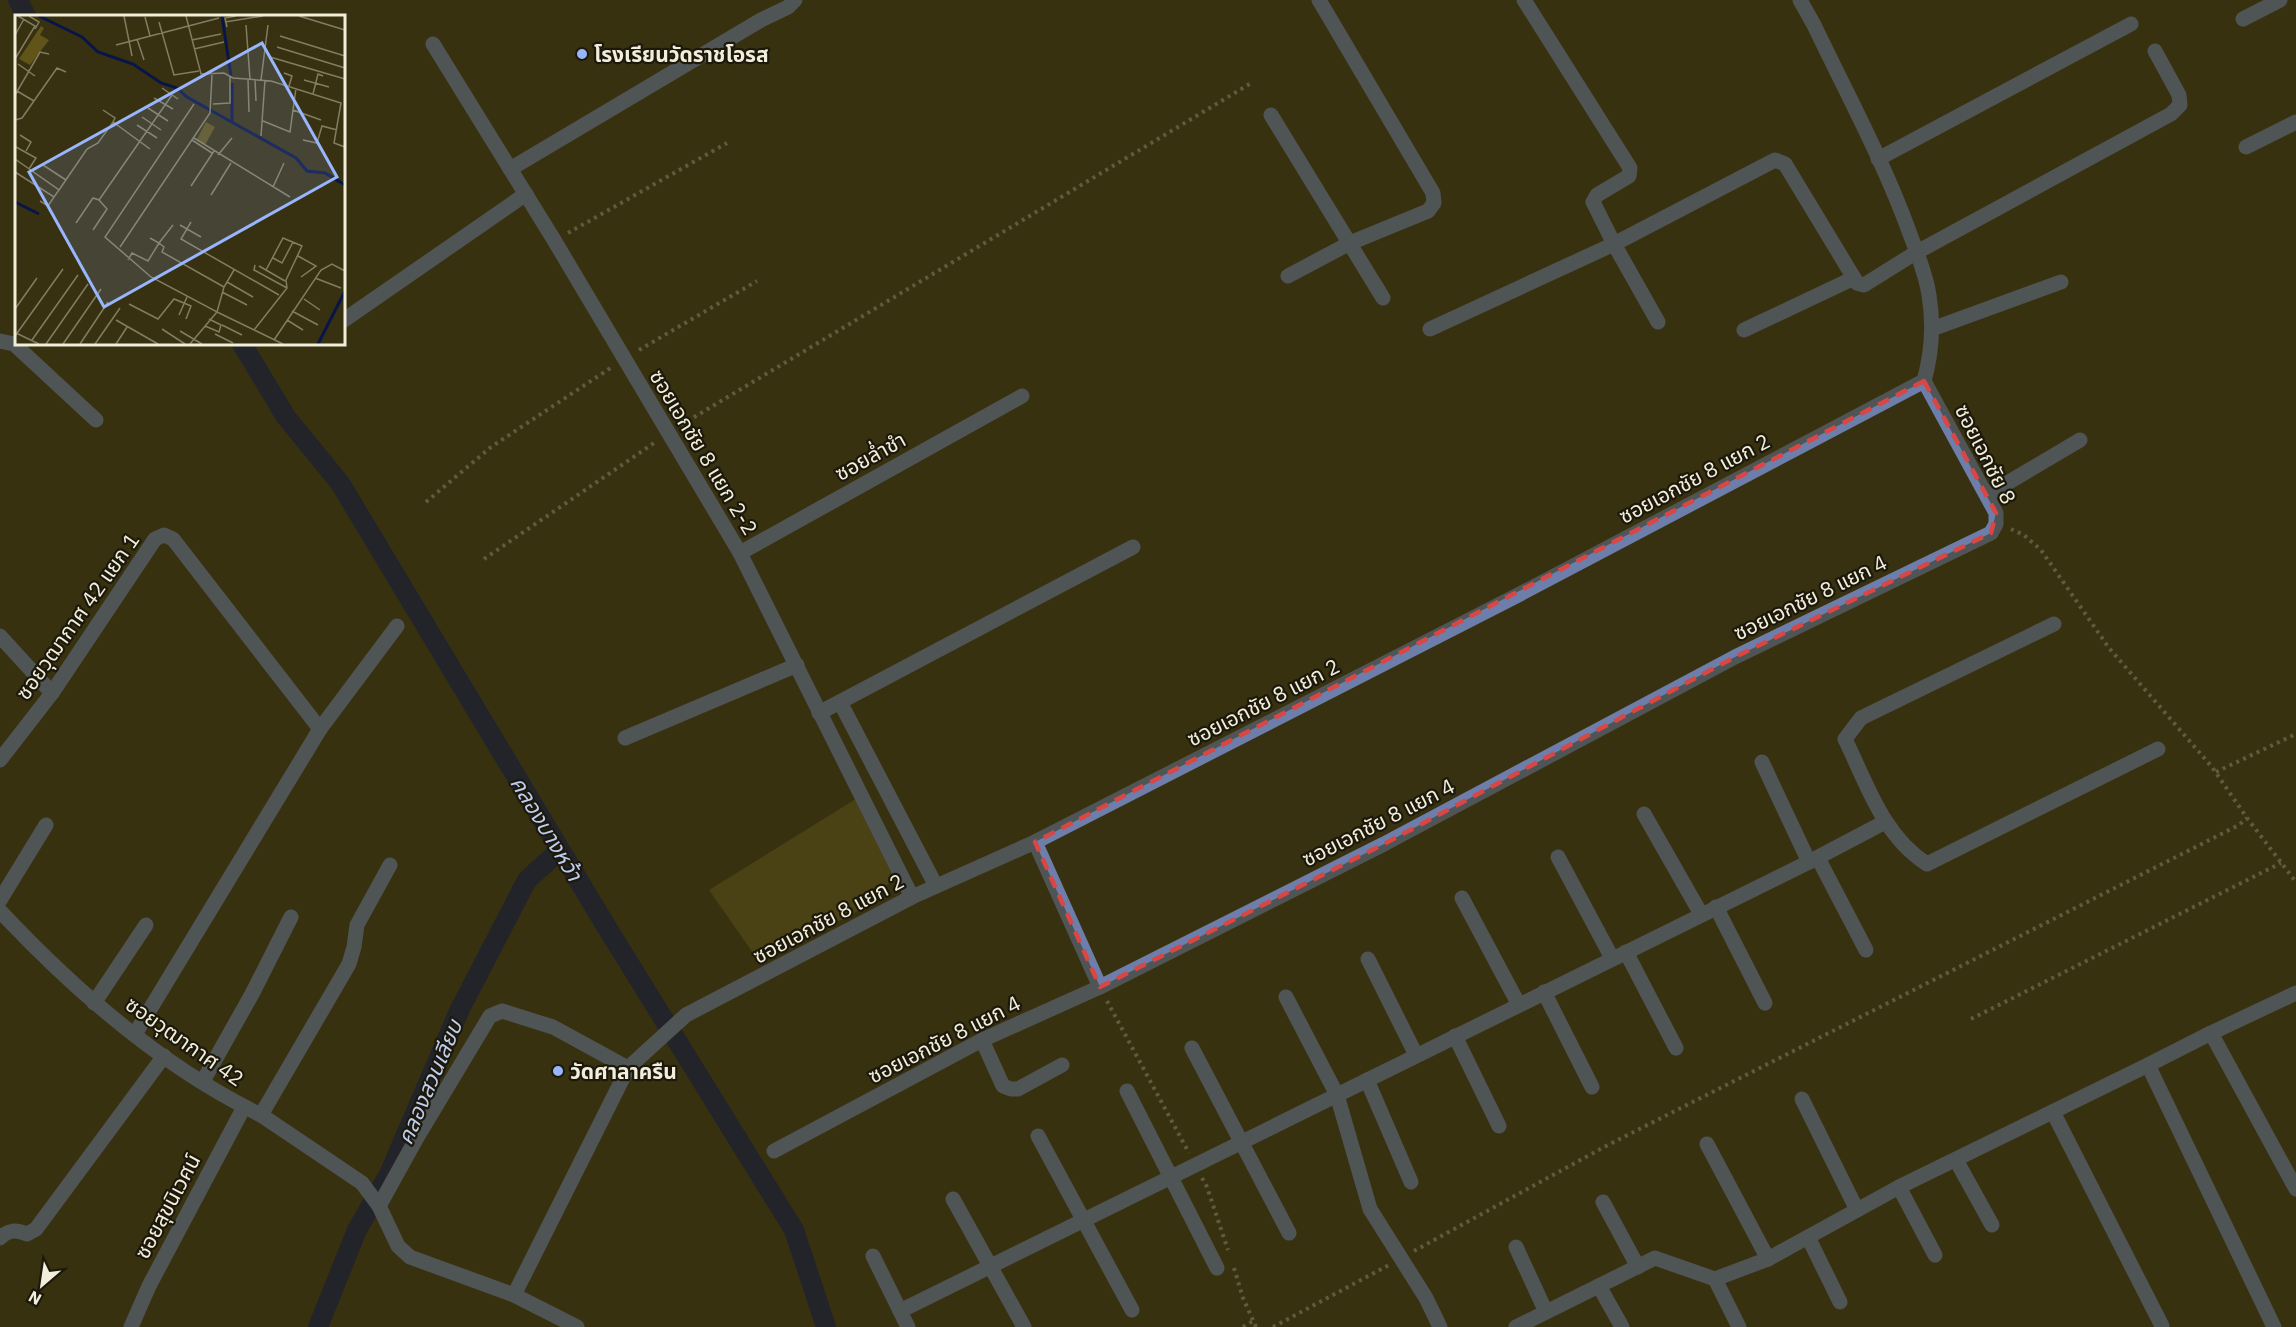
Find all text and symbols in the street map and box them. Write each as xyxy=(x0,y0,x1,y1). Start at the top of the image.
inset map xyxy=(15,15,345,345)
place label: โรงเรียนวัดราชโอรส xyxy=(594,40,769,68)
marker: โรงเรียนวัดราชโอรส xyxy=(575,47,589,61)
street label: ซอยเอกชัย 8 แยก 2-2 xyxy=(644,364,764,540)
street label: ซอยเอกชัย 8 xyxy=(1949,399,2023,509)
street label: ซอยล่ำชำ xyxy=(830,425,910,487)
street label: ซอยเอกชัย 8 แยก 2 xyxy=(1614,426,1774,530)
street label: ซอยวุฒากาศ 42 แยก 1 xyxy=(9,527,145,705)
street label: ซอยเอกชัย 8 แยก 4 xyxy=(1729,548,1891,646)
street label: ซอยเอกชัย 8 แยก 2 xyxy=(1182,652,1344,752)
water label: คลองบางหว้า xyxy=(504,770,590,887)
street label: ซอยเอกชัย 8 แยก 4 xyxy=(1297,772,1459,872)
street label: ซอยเอกชัย 8 แยก 2 xyxy=(748,866,908,970)
street label: ซอยเอกชัย 8 แยก 4 xyxy=(863,989,1025,1089)
street label: ซอยวุฒากาศ 42 xyxy=(120,990,250,1092)
water label: คลองสวนเลียบ xyxy=(390,1014,469,1149)
place label: วัดศาลาครืน xyxy=(570,1057,677,1085)
marker: วัดศาลาครืน xyxy=(551,1064,565,1078)
street label: ซอยสุขนิเวศน์ xyxy=(128,1149,206,1263)
north arrow xyxy=(12,1255,72,1315)
text: N xyxy=(25,1287,45,1310)

